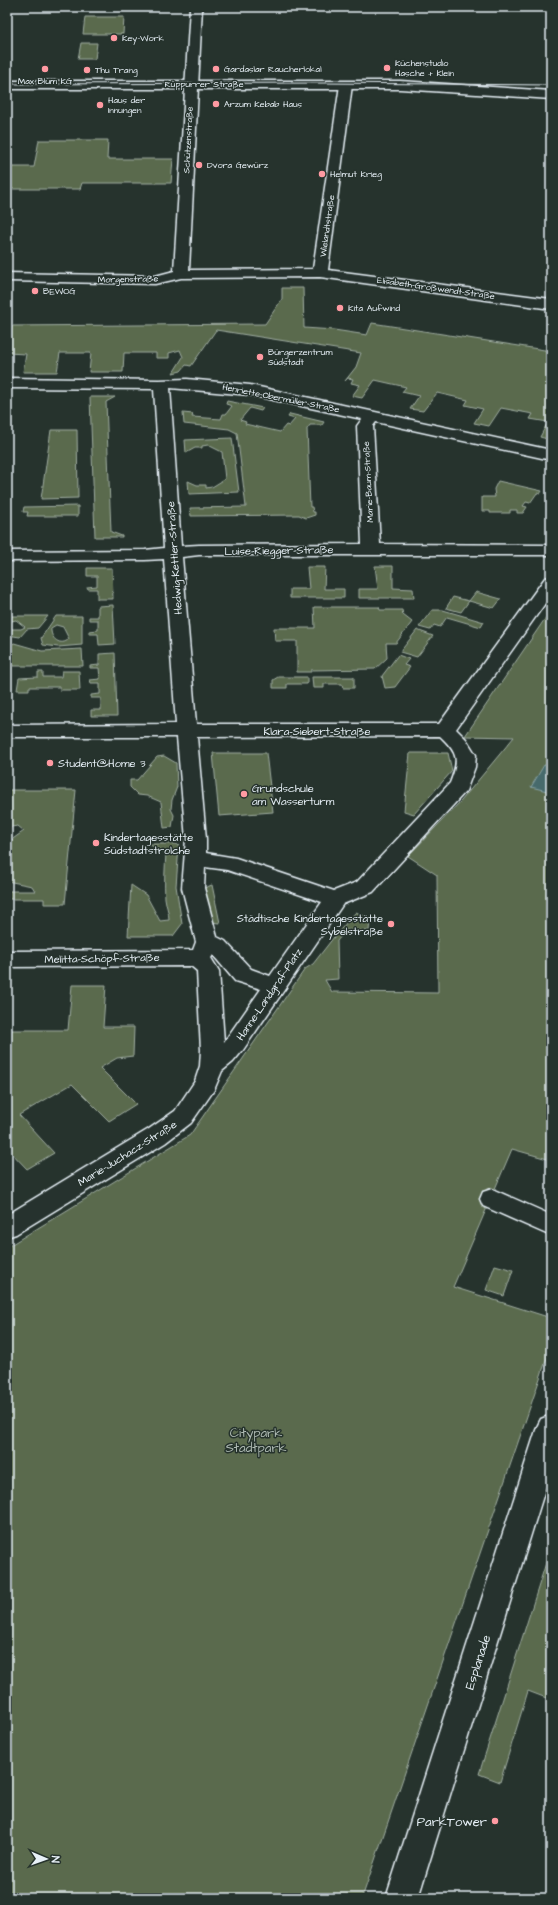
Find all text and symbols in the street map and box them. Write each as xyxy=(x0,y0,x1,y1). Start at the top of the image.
place label: Key-Work xyxy=(122,32,165,45)
marker: Key-Work xyxy=(109,33,119,43)
place label: Küchenstudio Hasche + Klein xyxy=(395,57,455,80)
place label: Gardaslar Raucherlokal xyxy=(224,63,322,76)
marker: Küchenstudio Hasche + Klein xyxy=(382,63,392,73)
marker: Max Blum KG xyxy=(40,64,50,74)
place label: Thu Trang xyxy=(95,64,138,77)
marker: Gardaslar Raucherlokal xyxy=(211,64,221,74)
marker: Thu Trang xyxy=(82,65,92,75)
place label: Max Blum KG xyxy=(18,75,73,88)
street label: Rüppurrer Straße xyxy=(164,78,244,91)
place label: Haus der Innungen xyxy=(108,94,145,117)
place label: Arzum Kebab Haus xyxy=(224,98,303,111)
marker: Arzum Kebab Haus xyxy=(211,99,221,109)
marker: Haus der Innungen xyxy=(95,100,105,110)
street label: Schützenstraße xyxy=(180,106,197,174)
place label: Dvora Gewürz xyxy=(207,159,269,172)
marker: Dvora Gewürz xyxy=(194,160,204,170)
place label: Helmut Krieg xyxy=(330,168,382,181)
marker: Helmut Krieg xyxy=(317,169,327,179)
street label: Wielandtstraße xyxy=(317,194,338,258)
street label: Morgenstraße xyxy=(98,272,158,287)
street label: Elisabeth-Großwendt-Straße xyxy=(376,274,496,303)
place label: BEWOG xyxy=(43,285,76,298)
marker: BEWOG xyxy=(30,286,40,296)
place label: Kita Aufwind xyxy=(348,302,400,315)
marker: Kita Aufwind xyxy=(335,303,345,313)
place label: Bürgerzentrum Südstadt xyxy=(268,346,332,369)
marker: Bürgerzentrum Südstadt xyxy=(255,352,265,362)
street label: Henriette-Obermüller-Straße xyxy=(221,381,341,416)
street label: Marie-Baum-Straße xyxy=(360,441,377,523)
street label: Hedwig-Kettler-Straße xyxy=(163,501,187,615)
street label: Luise-Riegger-Straße xyxy=(224,542,334,560)
street label: Klara-Siebert-Straße xyxy=(264,724,370,739)
place label: Student@Home 3 xyxy=(58,756,146,771)
marker: Student@Home 3 xyxy=(45,758,55,768)
place label: Grundschule am Wasserturm xyxy=(252,781,335,809)
marker: Grundschule am Wasserturm xyxy=(239,789,249,799)
place label: Kindertagesstätte Südstadtstrolche xyxy=(104,830,193,858)
marker: Kindertagesstätte Südstadtstrolche xyxy=(91,838,101,848)
place label: Städtische Kindertagesstätte Sybelstraße xyxy=(237,911,383,940)
marker: Städtische Kindertagesstätte Sybelstraße xyxy=(386,919,396,929)
street label: Hanne-Landgraf-Platz xyxy=(233,945,307,1044)
street label: Melitta-Schöpf-Straße xyxy=(44,950,160,967)
street label: Marie-Juchacz-Straße xyxy=(75,1117,180,1190)
park label: Citypark Stadtpark xyxy=(225,1424,287,1457)
street label: Esplanade xyxy=(461,1632,495,1692)
place label: ParkTower xyxy=(417,1813,487,1831)
marker: ParkTower xyxy=(490,1816,500,1826)
north arrow xyxy=(26,1839,66,1879)
text: N xyxy=(48,1856,63,1863)

